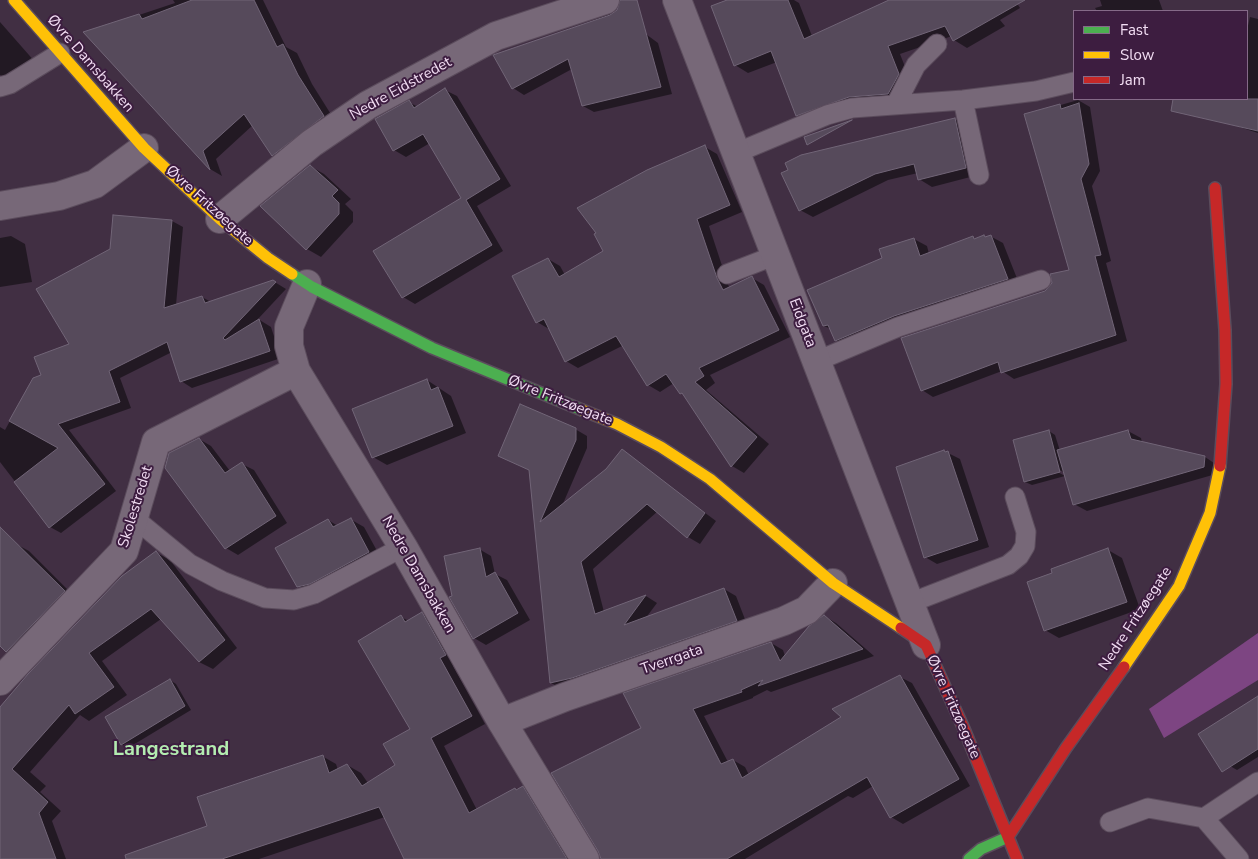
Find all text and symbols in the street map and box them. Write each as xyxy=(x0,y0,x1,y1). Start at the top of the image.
legend xyxy=(1073,10,1248,100)
street label: Øvre Damsbakken xyxy=(43,12,137,116)
text: Fast xyxy=(1120,20,1148,40)
text: Slow xyxy=(1120,45,1154,65)
street label: Nedre Eidstredet xyxy=(347,54,455,124)
text: Jam xyxy=(1120,70,1146,90)
street label: Øvre Fritzøegate xyxy=(162,162,256,250)
street label: Eidgata xyxy=(784,296,820,350)
street label: Øvre Fritzøegate xyxy=(505,372,615,430)
street label: Skolestredet xyxy=(115,464,157,550)
street label: Nedre Damsbakken xyxy=(377,513,459,637)
street label: Nedre Fritzøegate xyxy=(1096,564,1176,674)
street label: Tverrgata xyxy=(639,641,705,679)
street label: Øvre Fritzøegate xyxy=(922,652,984,762)
district label: Langestrand xyxy=(113,738,229,762)

